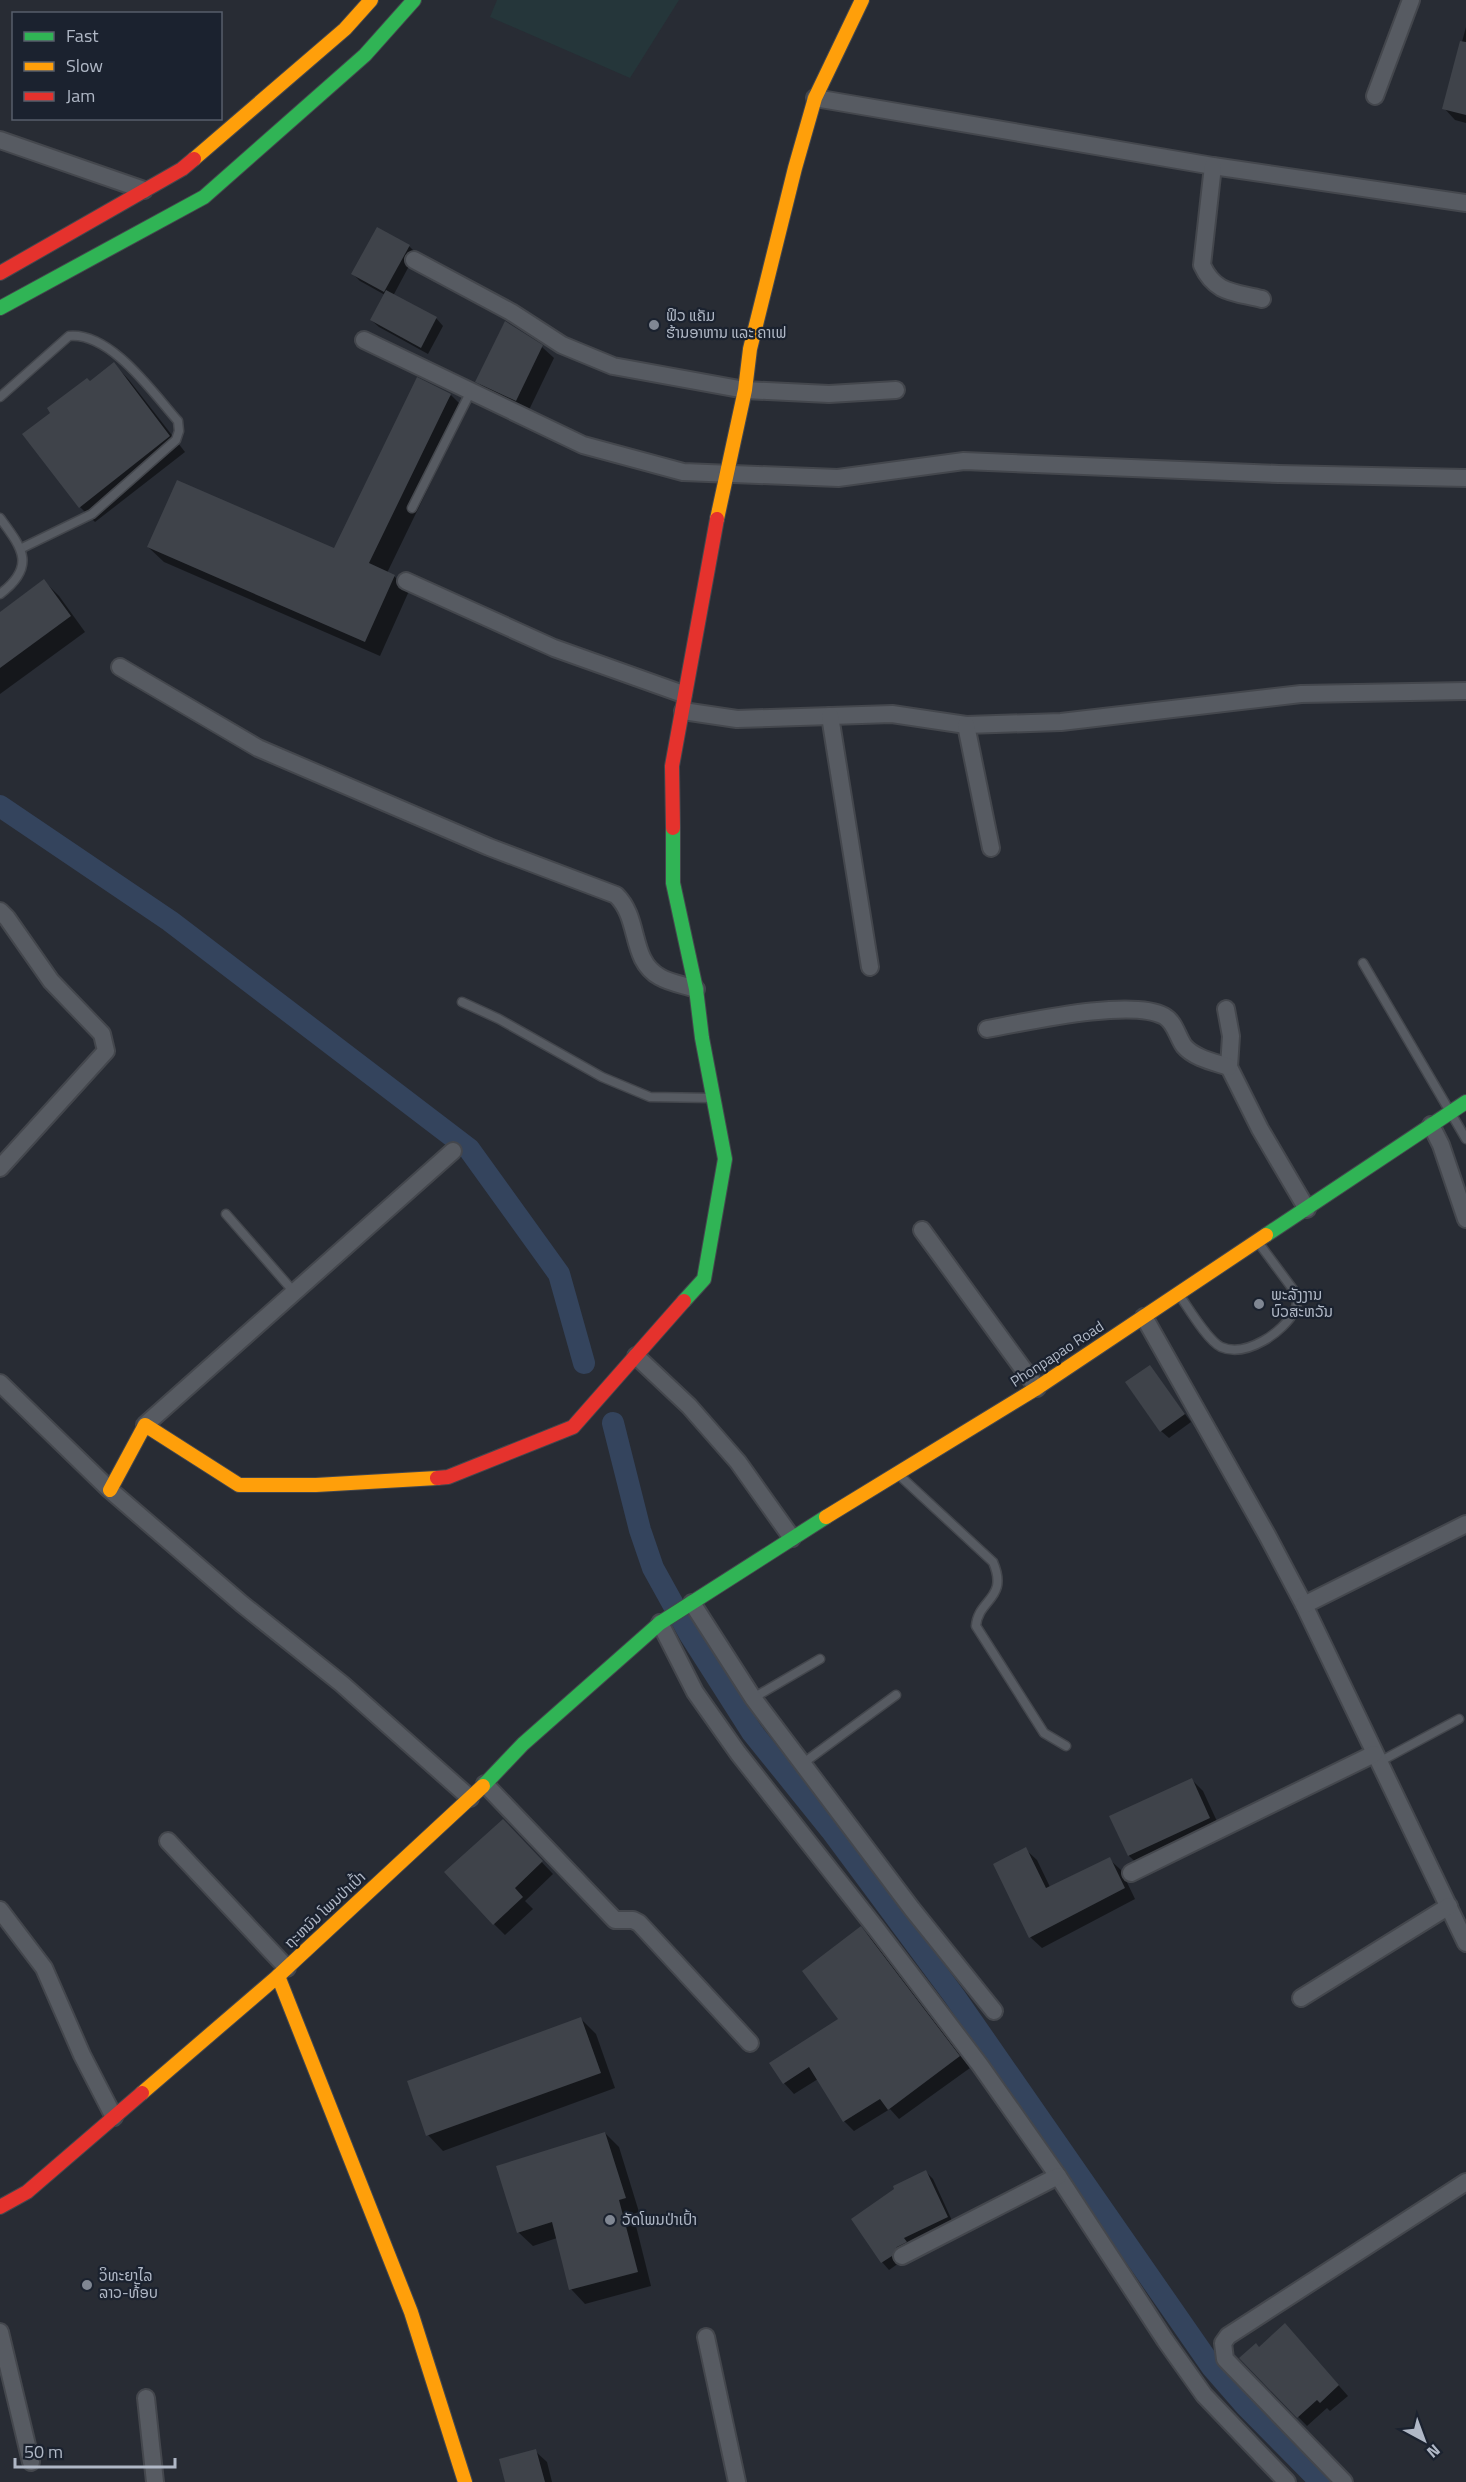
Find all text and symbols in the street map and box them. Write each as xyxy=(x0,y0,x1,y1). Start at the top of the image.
legend xyxy=(12,12,222,120)
text: Fast xyxy=(66,22,99,49)
text: Slow xyxy=(66,52,103,79)
text: Jam xyxy=(66,82,95,109)
place label: ຟິວ ແຄັມ ຮ້ານອາຫານ ແລະ ຄາເຟ xyxy=(666,304,787,344)
marker: ຟິວ ແຄັມ ຮ້ານອາຫານ ແລະ ຄາເຟ xyxy=(647,318,661,332)
place label: ພະລັງງານ ບົວສະຫວັນ xyxy=(1271,1283,1333,1323)
marker: ພະລັງງານ ບົວສະຫວັນ xyxy=(1252,1297,1266,1311)
street label: Phonpapao Road xyxy=(1005,1315,1108,1392)
street label: ຖະຫນົນ ໂພນປ່າເປົ້າ xyxy=(279,1866,371,1954)
place label: ວັດໂພນປ່າເປົ້າ xyxy=(622,2208,697,2231)
marker: ວັດໂພນປ່າເປົ້າ xyxy=(603,2213,617,2227)
place label: ວິທະຍາໄລ ລາວ-ທ້ັອບ xyxy=(99,2264,158,2304)
marker: ວິທະຍາໄລ ລາວ-ທ້ັອບ xyxy=(80,2278,94,2292)
north arrow xyxy=(1394,2410,1454,2470)
scale bar xyxy=(15,2431,176,2469)
text: 50 m xyxy=(24,2438,63,2465)
text: N xyxy=(1422,2439,1446,2464)

